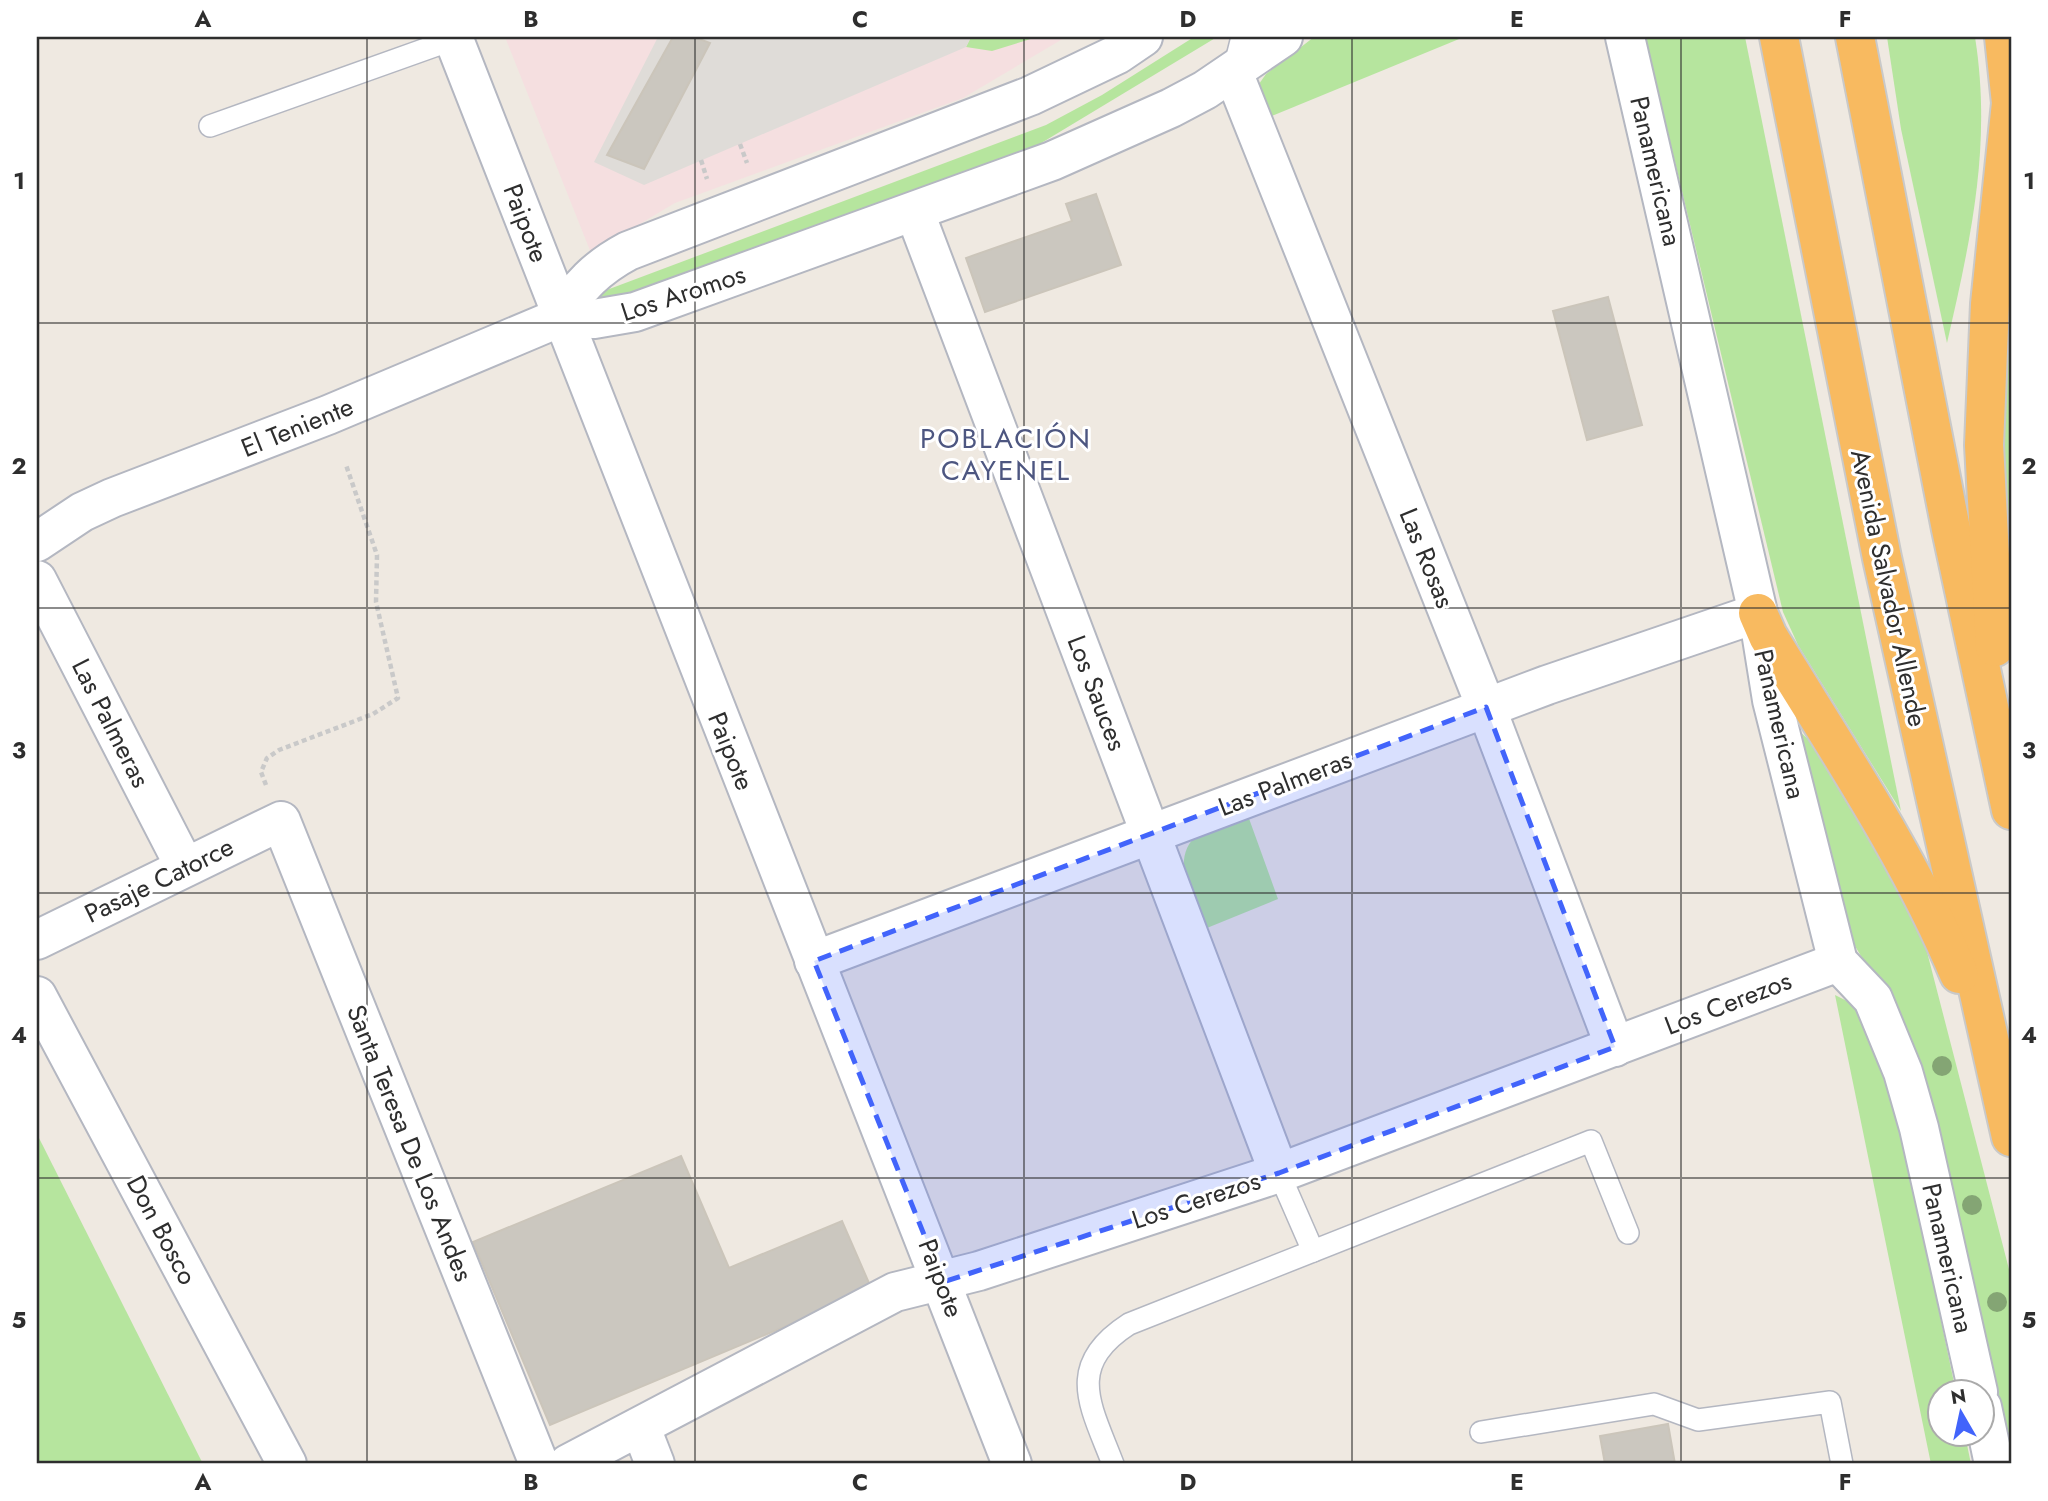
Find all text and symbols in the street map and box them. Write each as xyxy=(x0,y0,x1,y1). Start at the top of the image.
text: A xyxy=(194,2,212,36)
text: B xyxy=(523,2,539,36)
text: C xyxy=(852,2,868,36)
text: D xyxy=(1180,2,1197,36)
text: E xyxy=(1510,2,1524,36)
text: F xyxy=(1839,2,1851,36)
street label: Panamericana xyxy=(1620,92,1692,250)
text: 1 xyxy=(13,164,25,198)
text: 1 xyxy=(2023,164,2035,198)
street label: Paipote xyxy=(494,178,558,268)
street label: Los Aromos xyxy=(616,255,750,331)
street label: El Teniente xyxy=(235,387,359,467)
district label: POBLACIÓN CAYENEL xyxy=(920,418,1092,491)
street label: Avenida Salvador Allende xyxy=(1841,446,1937,730)
text: 2 xyxy=(11,449,27,483)
text: 2 xyxy=(2021,449,2037,483)
street label: Las Rosas xyxy=(1390,502,1464,614)
street label: Los Sauces xyxy=(1058,630,1136,756)
street label: Panamericana xyxy=(1744,645,1816,803)
street label: Las Palmeras xyxy=(62,652,160,794)
street label: Paipote xyxy=(698,706,764,796)
text: 3 xyxy=(12,733,26,767)
text: 3 xyxy=(2022,733,2036,767)
street label: Las Palmeras xyxy=(1213,740,1357,826)
street label: Pasaje Catorce xyxy=(78,827,240,933)
street label: Los Cerezos xyxy=(1659,961,1797,1045)
street label: Santa Teresa De Los Andes xyxy=(337,999,483,1287)
text: 4 xyxy=(11,1018,27,1052)
text: 4 xyxy=(2021,1018,2037,1052)
street label: Los Cerezos xyxy=(1127,1161,1265,1239)
street label: Don Bosco xyxy=(117,1168,207,1292)
street label: Panamericana xyxy=(1912,1179,1984,1337)
street label: Paipote xyxy=(909,1233,973,1323)
text: 5 xyxy=(12,1303,26,1337)
text: 5 xyxy=(2022,1303,2036,1337)
north arrow xyxy=(1926,1378,1996,1448)
text: N xyxy=(1949,1382,1968,1411)
text: A xyxy=(194,1465,212,1499)
text: B xyxy=(523,1465,539,1499)
text: C xyxy=(852,1465,868,1499)
text: D xyxy=(1180,1465,1197,1499)
text: E xyxy=(1510,1465,1524,1499)
text: F xyxy=(1839,1465,1851,1499)

